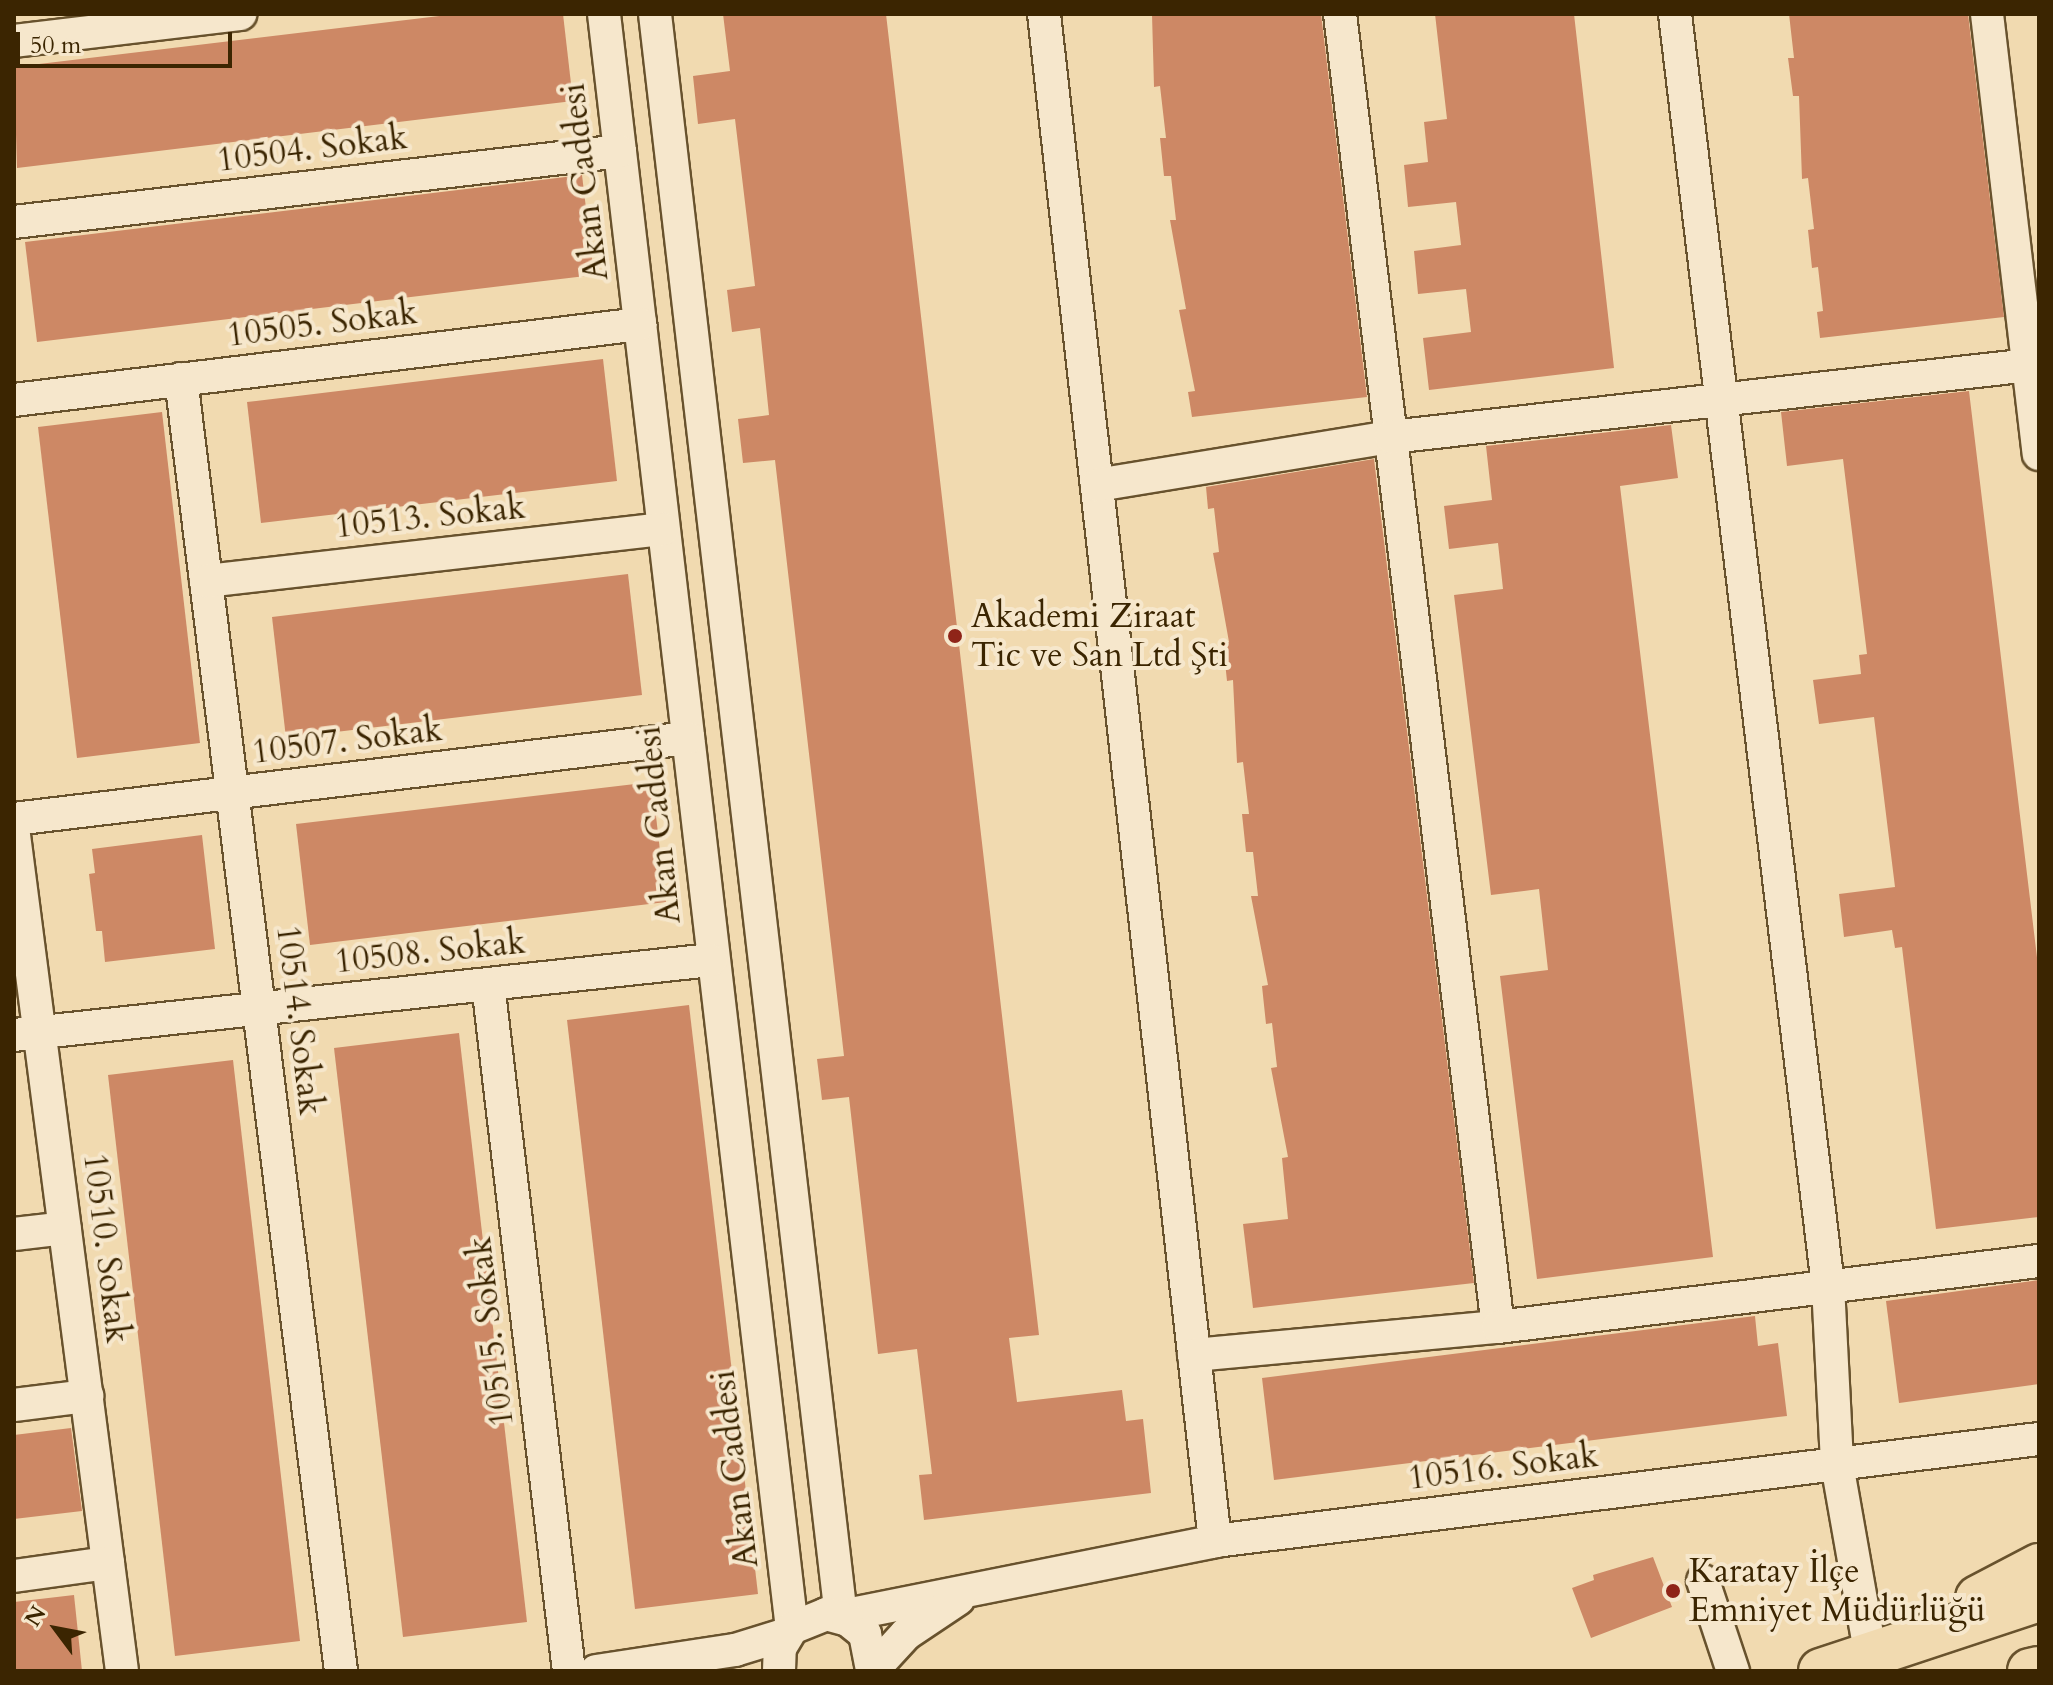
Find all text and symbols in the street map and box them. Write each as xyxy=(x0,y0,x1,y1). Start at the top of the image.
scale bar xyxy=(20,16,236,66)
text: 50 m xyxy=(30,29,81,62)
street label: Akan Caddesi xyxy=(553,81,617,283)
street label: 10504. Sokak xyxy=(215,117,409,181)
street label: 10505. Sokak xyxy=(225,292,419,356)
street label: 10513. Sokak xyxy=(333,487,527,547)
place label: Akademi Ziraat Tic ve San Ltd Şti xyxy=(971,596,1228,676)
marker: Akademi Ziraat Tic ve San Ltd Şti xyxy=(946,627,964,645)
street label: 10507. Sokak xyxy=(250,709,444,773)
street label: Akan Caddesi xyxy=(628,724,690,926)
street label: 10508. Sokak xyxy=(333,922,527,982)
street label: 10514. Sokak xyxy=(267,923,331,1117)
street label: 10510. Sokak xyxy=(74,1151,138,1345)
street label: 10515. Sokak xyxy=(459,1235,523,1429)
street label: Akan Caddesi xyxy=(703,1368,767,1570)
street label: 10516. Sokak xyxy=(1406,1435,1600,1499)
place label: Karatay İlçe Emniyet Müdürlüğü xyxy=(1689,1551,1986,1630)
marker: Karatay İlçe Emniyet Müdürlüğü xyxy=(1664,1582,1682,1600)
north arrow xyxy=(16,1589,96,1669)
text: N xyxy=(18,1600,53,1632)

